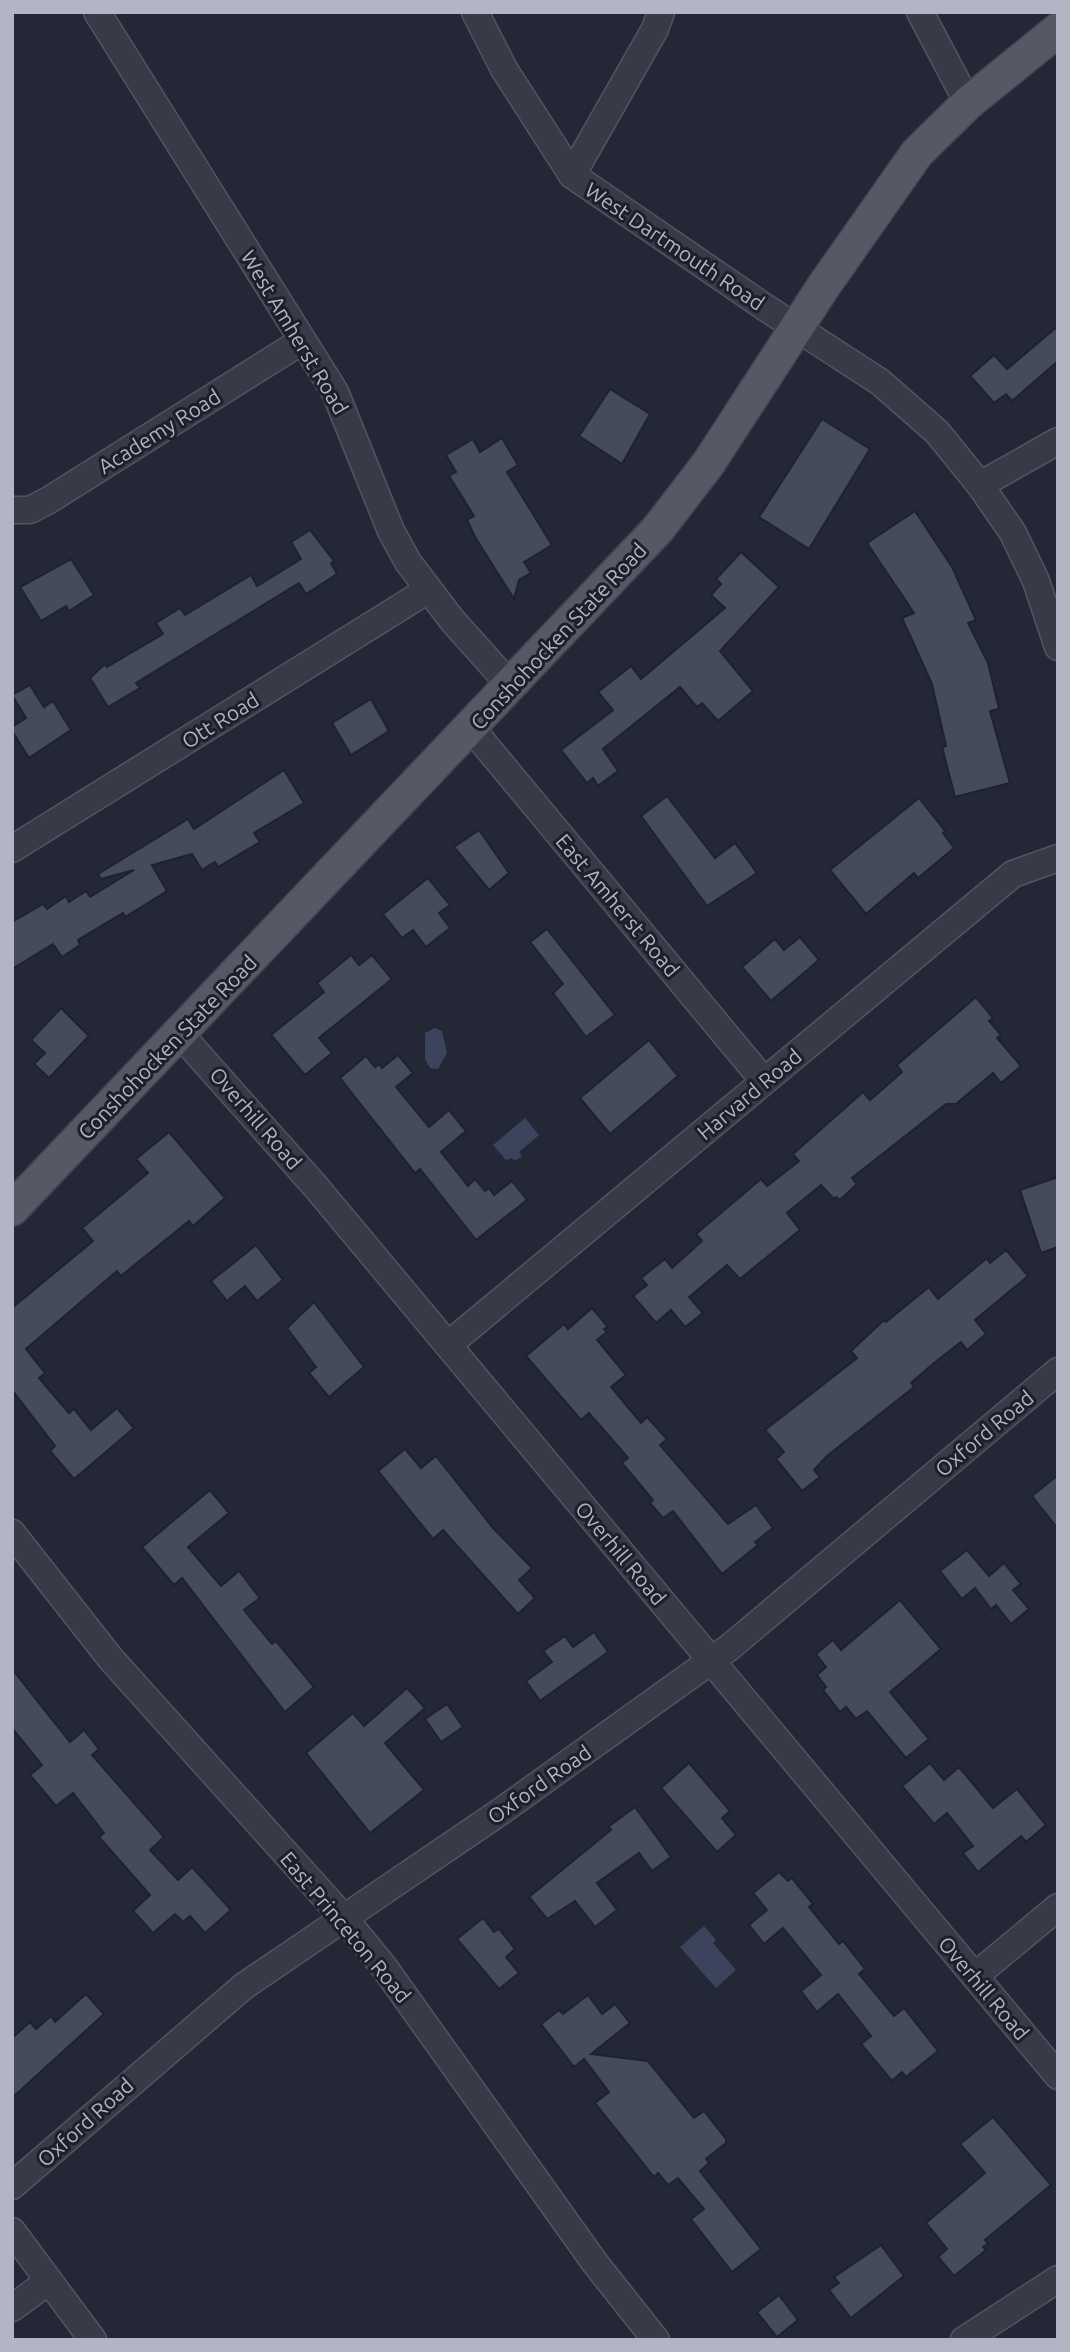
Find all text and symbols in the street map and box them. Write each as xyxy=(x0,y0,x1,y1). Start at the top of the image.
street label: West Dartmouth Road xyxy=(581,177,769,315)
street label: West Amherst Road xyxy=(237,246,353,418)
street label: Academy Road xyxy=(94,384,224,478)
street label: Conshohocken State Road xyxy=(465,538,651,734)
street label: Ott Road xyxy=(177,687,263,753)
street label: East Amherst Road xyxy=(551,829,685,981)
street label: Conshohocken State Road xyxy=(73,950,261,1144)
street label: Harvard Road xyxy=(692,1044,806,1144)
street label: Overhill Road xyxy=(205,1062,307,1174)
street label: Oxford Road xyxy=(930,1385,1038,1481)
street label: Overhill Road xyxy=(571,1496,671,1610)
street label: Oxford Road xyxy=(483,1740,595,1828)
street label: East Princeton Road xyxy=(276,1847,416,2007)
street label: Overhill Road xyxy=(934,1931,1034,2045)
street label: Oxford Road xyxy=(32,2073,138,2171)

